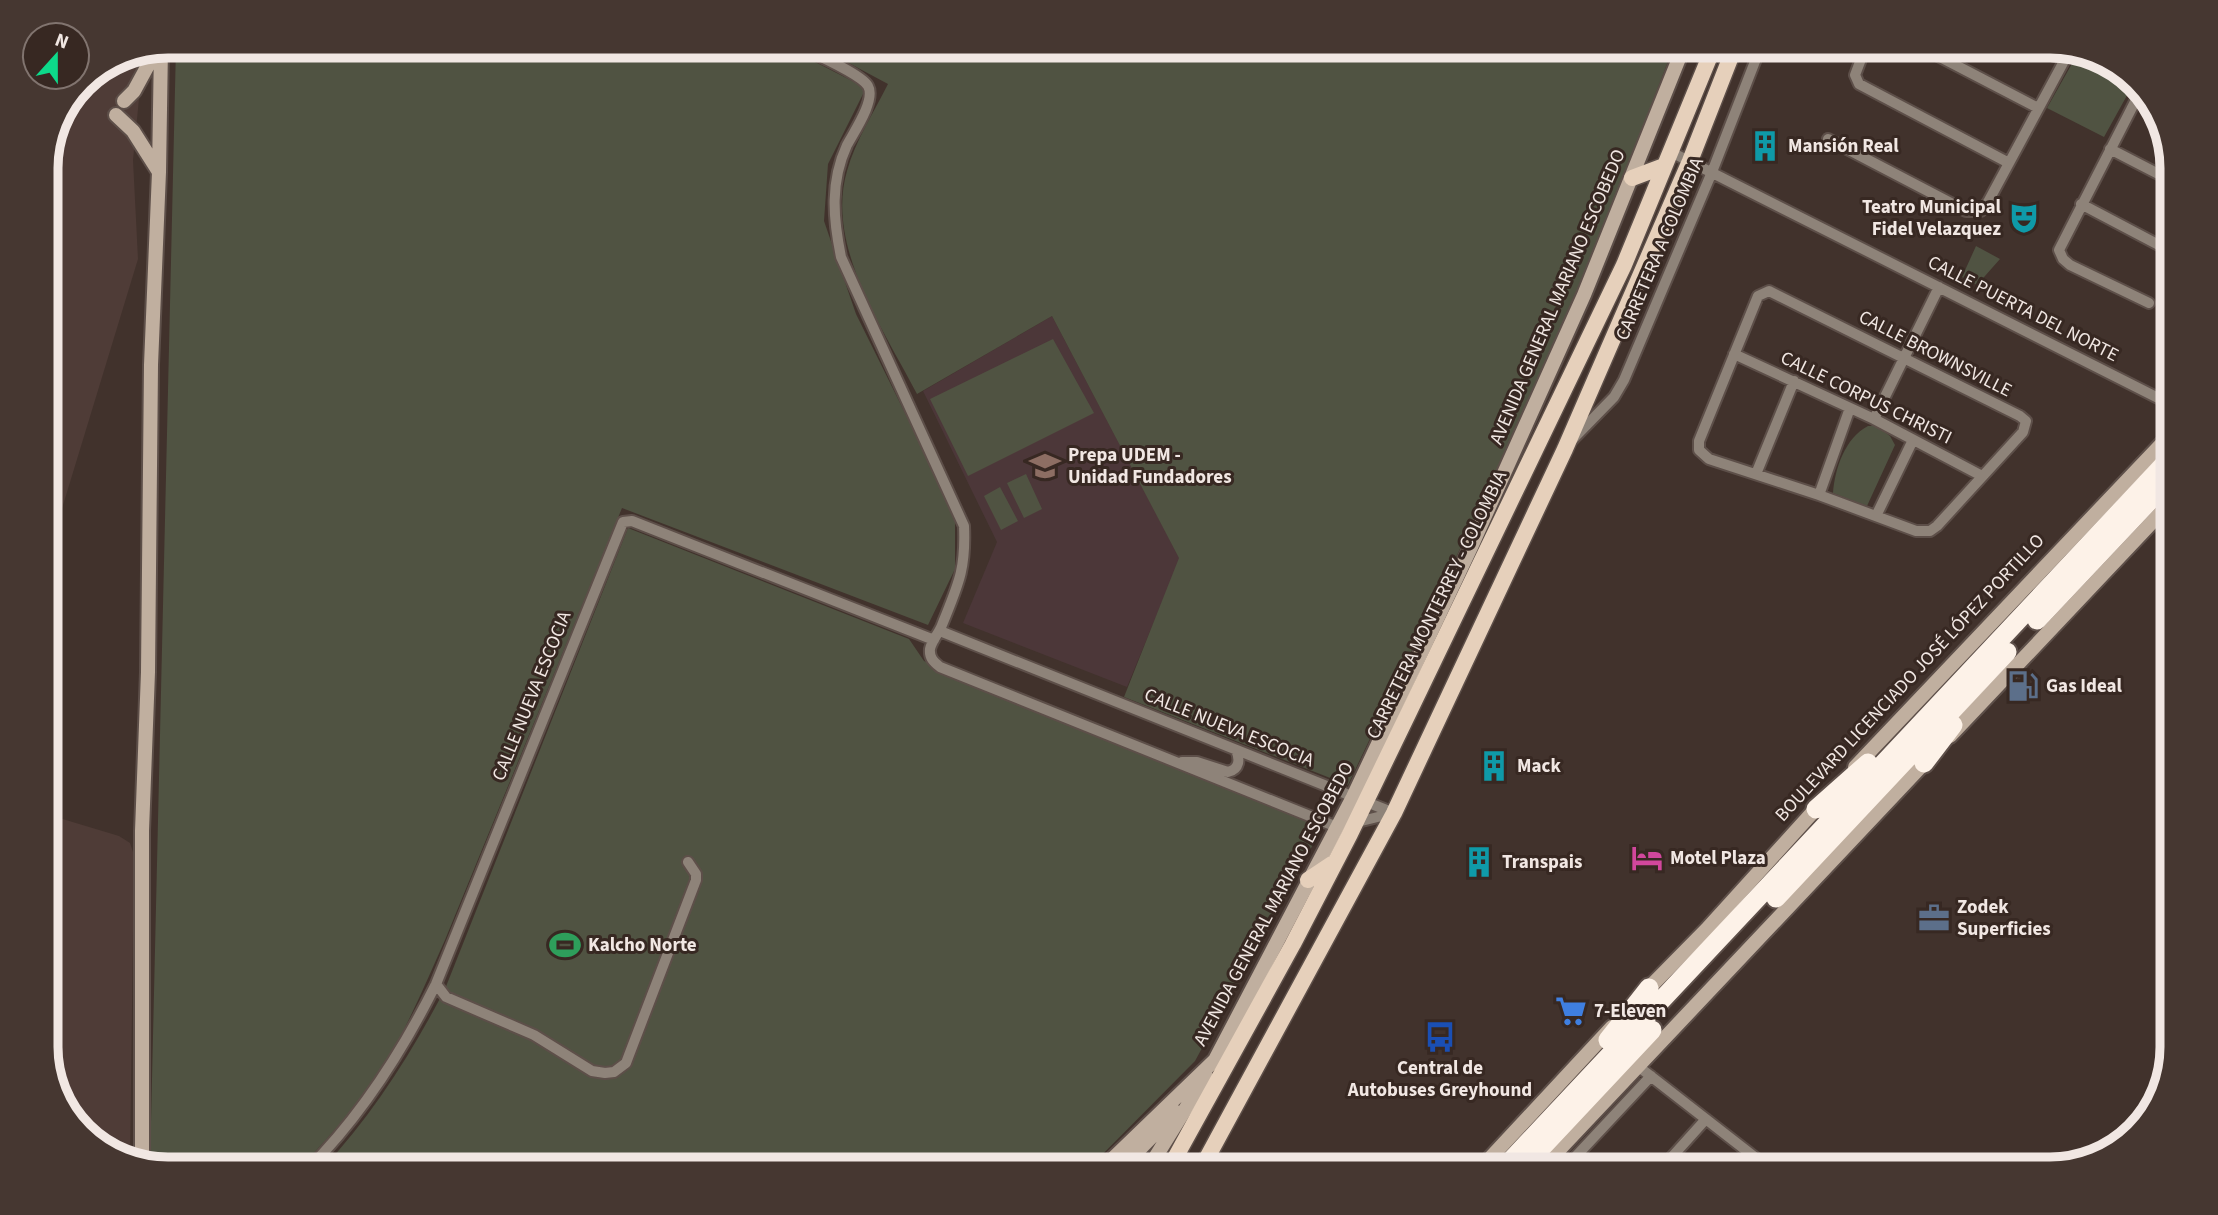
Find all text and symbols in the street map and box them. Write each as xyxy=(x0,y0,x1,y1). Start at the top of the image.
north arrow xyxy=(21,21,91,91)
text: N xyxy=(51,27,72,56)
building icon: Mansión Real xyxy=(1748,129,1782,163)
place label: Mansión Real xyxy=(1788,133,1899,160)
street label: AVENIDA GENERAL MARIANO ESCOBEDO xyxy=(1483,145,1633,449)
street label: CARRETERA A COLOMBIA xyxy=(1609,153,1711,345)
place label: Teatro Municipal Fidel Velazquez xyxy=(1862,194,2002,243)
theatre icon: Teatro Municipal Fidel Velazquez xyxy=(2007,201,2041,235)
street label: CALLE PUERTA DEL NORTE xyxy=(1923,249,2123,369)
street label: CALLE BROWNSVILLE xyxy=(1854,304,2016,404)
street label: CALLE CORPUS CHRISTI xyxy=(1776,345,1956,451)
place label: Prepa UDEM - Unidad Fundadores xyxy=(1068,442,1232,491)
school or university icon: Prepa UDEM - Unidad Fundadores xyxy=(1028,449,1062,483)
street label: CARRETERA MONTERREY - COLOMBIA xyxy=(1360,466,1514,744)
street label: BOULEVARD LICENCIADO JOSÉ LÓPEZ PORTILLO xyxy=(1769,528,2051,828)
street label: CALLE NUEVA ESCOCIA xyxy=(486,606,579,785)
fuel station icon: Gas Ideal xyxy=(2006,669,2040,703)
place label: Gas Ideal xyxy=(2046,673,2123,700)
street label: CALLE NUEVA ESCOCIA xyxy=(1140,682,1319,775)
building icon: Mack xyxy=(1477,749,1511,783)
place label: Mack xyxy=(1517,753,1561,780)
street label: AVENIDA GENERAL MARIANO ESCOBEDO xyxy=(1187,757,1361,1051)
hotel icon: Motel Plaza xyxy=(1630,841,1664,875)
building icon: Transpais xyxy=(1462,845,1496,879)
place label: Motel Plaza xyxy=(1670,845,1766,872)
place label: Transpais xyxy=(1502,849,1582,876)
place label: Zodek Superficies xyxy=(1957,894,2051,943)
office icon: Zodek Superficies xyxy=(1917,901,1951,935)
sports icon: Kalcho Norte xyxy=(548,928,582,962)
place label: Kalcho Norte xyxy=(588,932,697,959)
supermarket icon: 7-Eleven xyxy=(1554,994,1588,1028)
place label: 7-Eleven xyxy=(1594,998,1666,1025)
bus stop icon: Central de Autobuses Greyhound xyxy=(1423,1020,1457,1054)
place label: Central de Autobuses Greyhound xyxy=(1347,1055,1532,1104)

